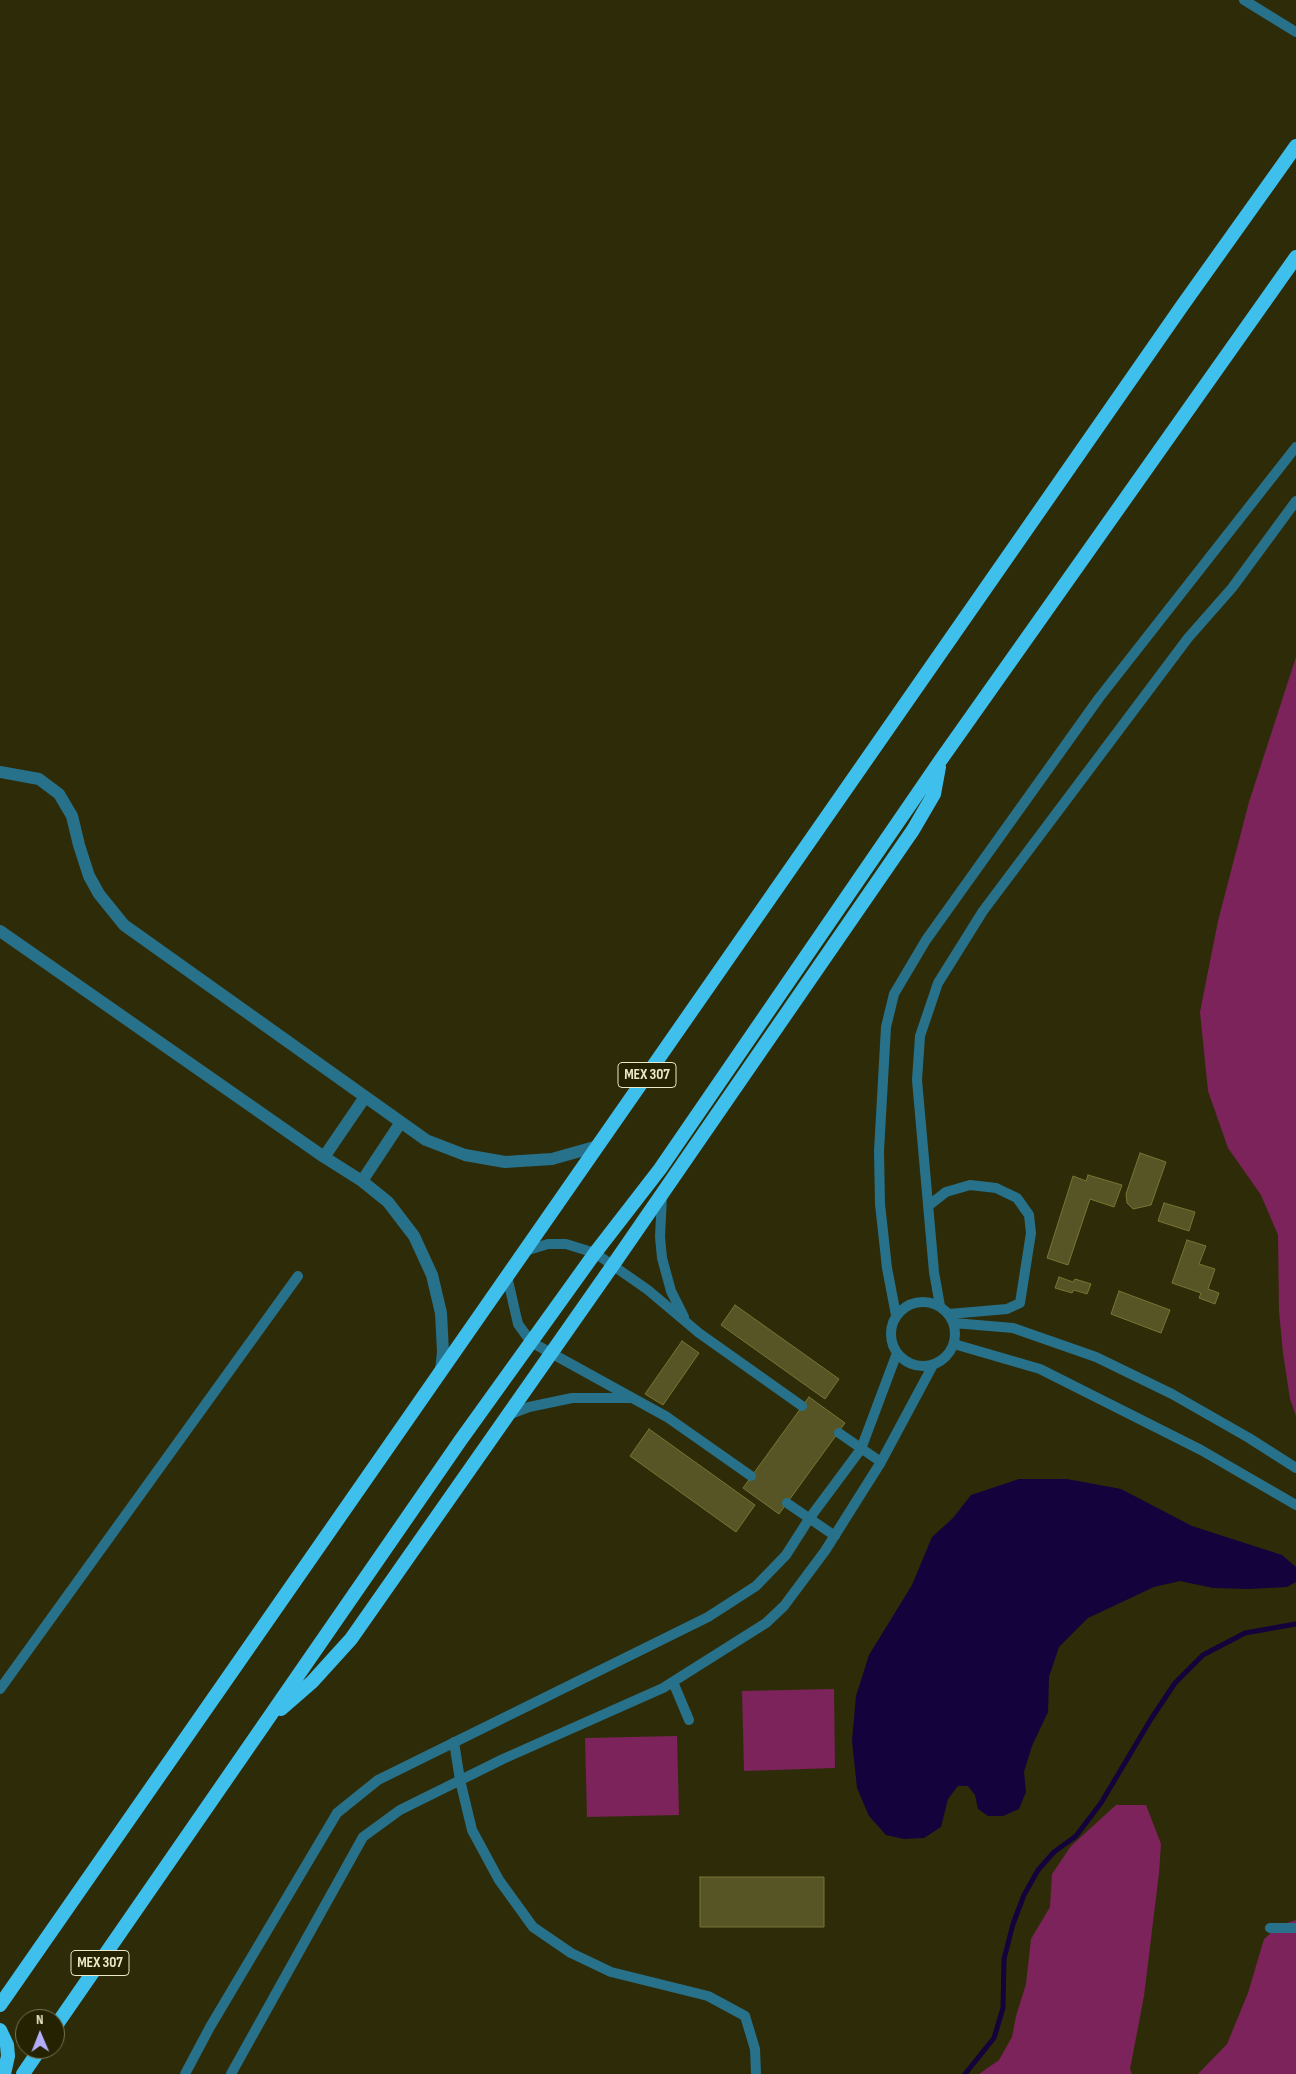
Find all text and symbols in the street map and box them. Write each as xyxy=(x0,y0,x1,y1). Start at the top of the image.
road number: MEX 307 xyxy=(618,1062,676,1088)
road number: MEX 307 xyxy=(71,1950,129,1976)
north arrow xyxy=(15,2009,65,2059)
text: N xyxy=(36,2011,44,2028)

